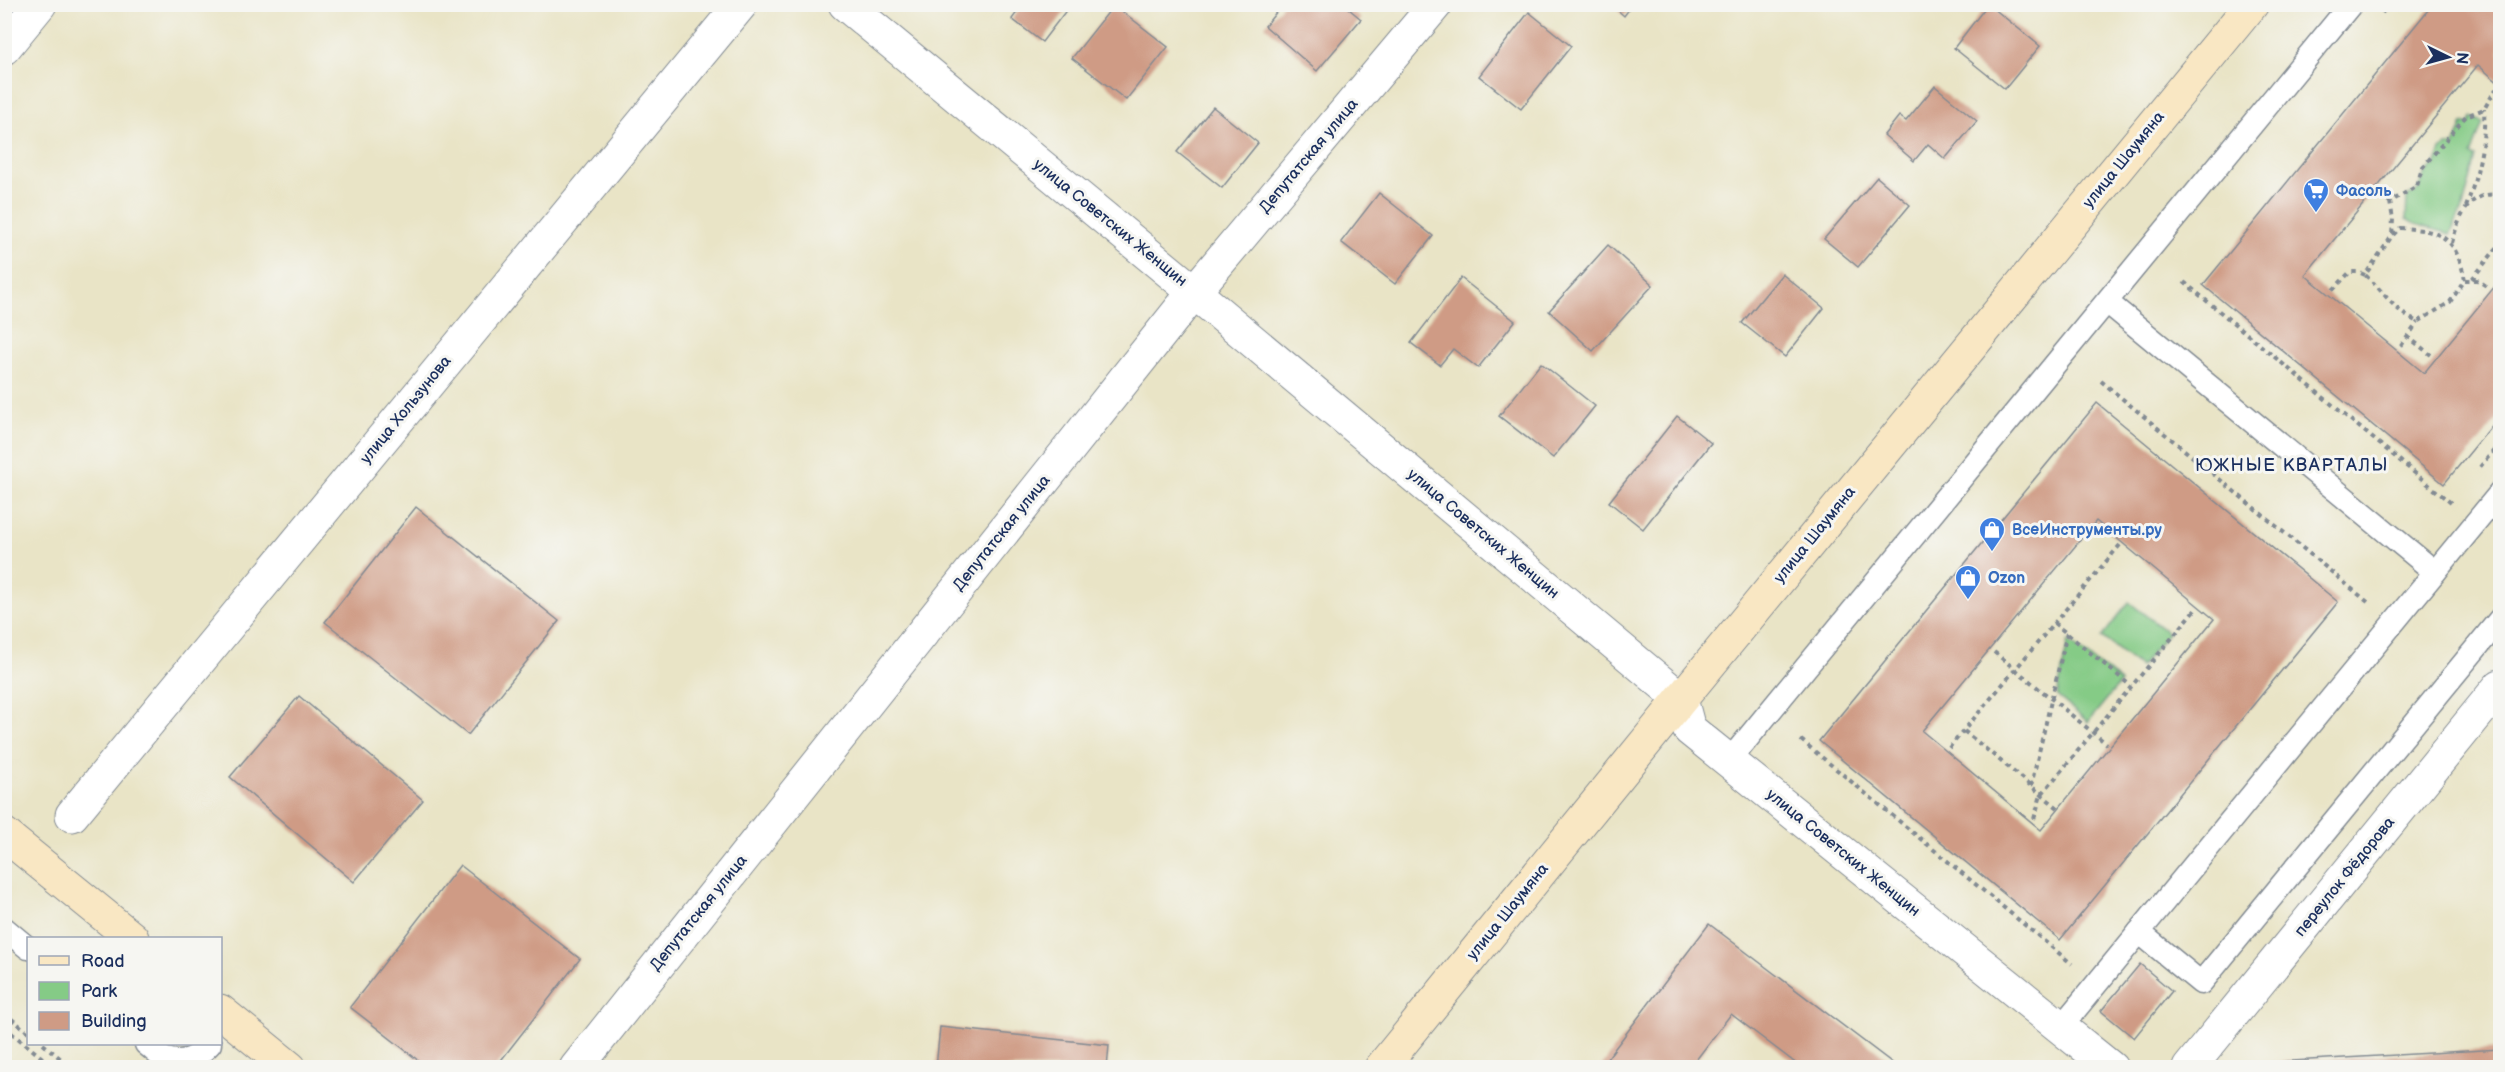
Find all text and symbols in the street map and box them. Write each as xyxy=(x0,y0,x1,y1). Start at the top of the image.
north arrow xyxy=(2418,27,2478,87)
text: N xyxy=(2451,51,2471,65)
street label: Депутатская улица xyxy=(1256,94,1363,217)
street label: улица Шаумяна xyxy=(2079,107,2169,212)
street label: улица Советских Женщин xyxy=(1029,155,1191,291)
supermarket icon: Фасоль xyxy=(2301,176,2331,214)
place label: Фасоль xyxy=(2336,182,2392,201)
street label: улица Хользунова xyxy=(357,352,456,468)
district label: ЮЖНЫЕ КВАРТАЛЫ xyxy=(2195,455,2389,476)
street label: улица Советских Женщин xyxy=(1403,465,1563,603)
street label: Депутатская улица xyxy=(949,471,1055,595)
street label: улица Шаумяна xyxy=(1770,482,1860,587)
shop icon: ВсеИнструменты.ру xyxy=(1977,515,2007,553)
place label: ВсеИнструменты.ру xyxy=(2012,521,2162,540)
shop icon: Ozon xyxy=(1953,563,1983,601)
place label: Ozon xyxy=(1988,569,2025,588)
street label: улица Советских Женщин xyxy=(1762,785,1924,921)
street label: переулок Фёдорова xyxy=(2291,813,2399,941)
street label: Депутатская улица xyxy=(646,851,752,975)
street label: улица Шаумяна xyxy=(1463,859,1553,964)
legend xyxy=(27,937,222,1045)
text: Road xyxy=(81,951,125,972)
text: Park xyxy=(81,981,117,1002)
text: Building xyxy=(81,1011,147,1032)

